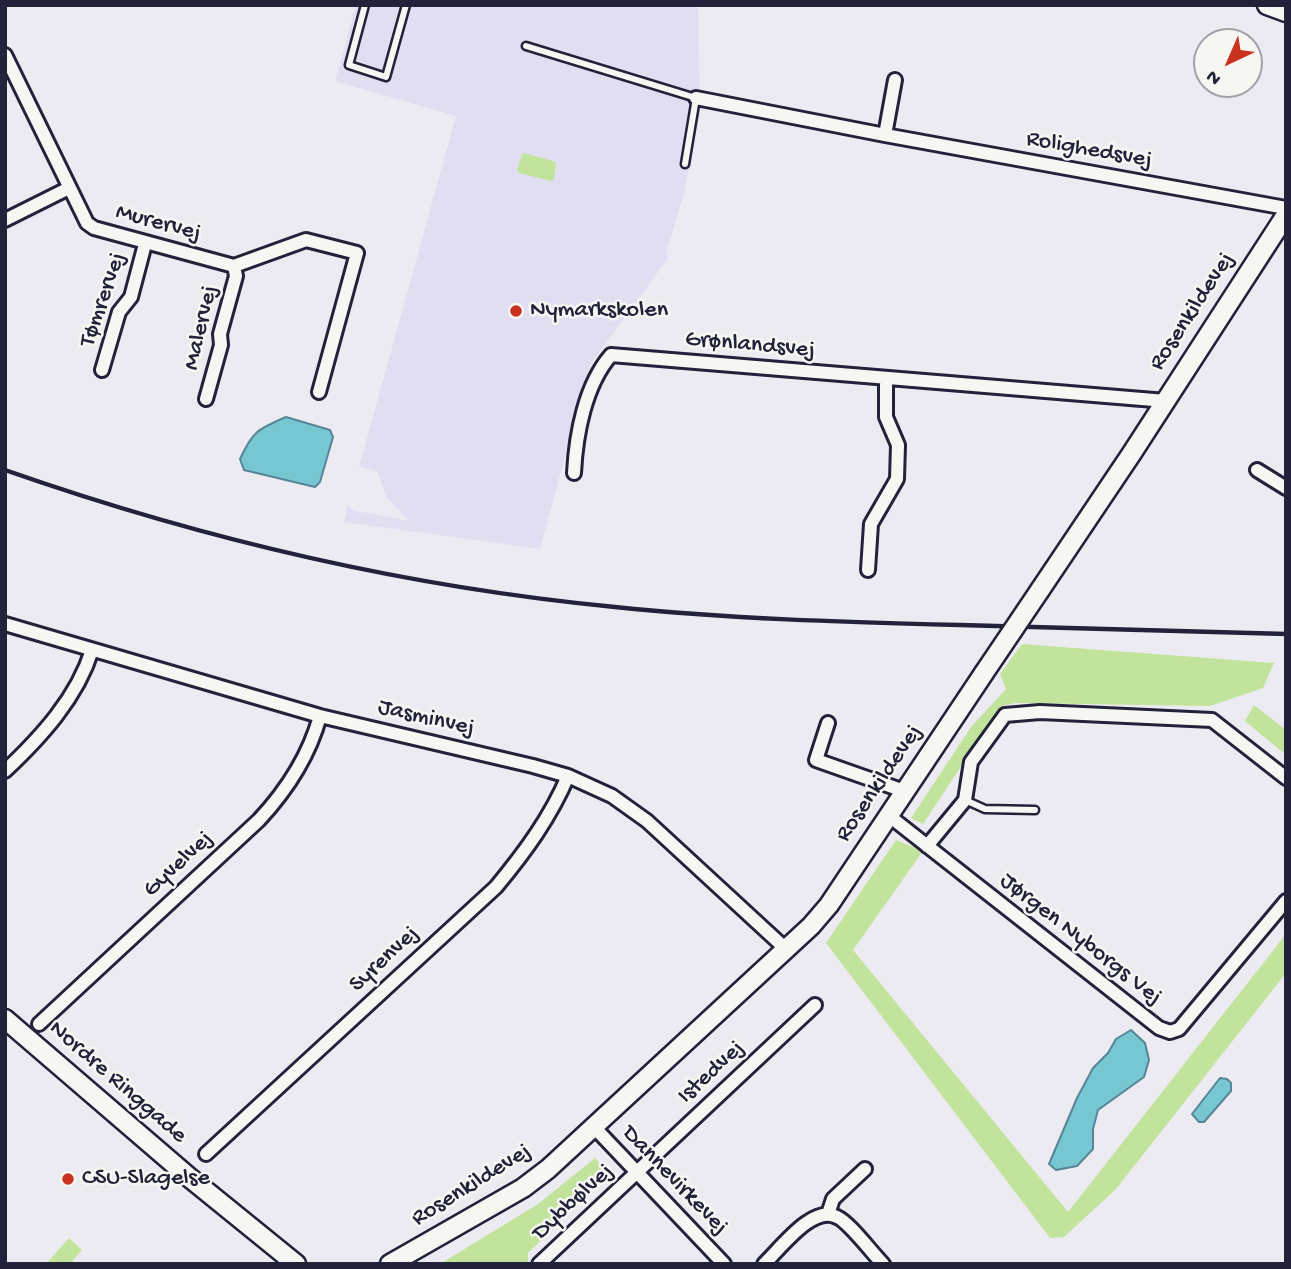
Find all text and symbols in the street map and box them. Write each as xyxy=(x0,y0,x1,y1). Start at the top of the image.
north arrow xyxy=(1193,28,1263,98)
text: N xyxy=(1202,64,1227,90)
street label: Rolighedsvej xyxy=(1024,126,1154,176)
street label: Murervej xyxy=(112,199,204,249)
street label: Rosenkildevej xyxy=(1144,247,1242,377)
street label: Tømrervej xyxy=(74,249,134,351)
street label: Malervej xyxy=(178,283,226,373)
place label: Nymarkskolen xyxy=(530,297,668,325)
marker: Nymarkskolen xyxy=(508,303,524,319)
street label: Grønlandsvej xyxy=(684,326,816,366)
street label: Jasminvej xyxy=(375,694,477,744)
street label: Rosenkildevej xyxy=(830,720,930,848)
street label: Gyvelvej xyxy=(138,825,220,905)
street label: Jørgen Nyborgs Vej xyxy=(993,867,1167,1013)
street label: Syrenvej xyxy=(344,920,426,1000)
street label: Nordre Ringgade xyxy=(42,1015,192,1151)
street label: Istedvej xyxy=(673,1035,751,1111)
street label: Dannevirkevej xyxy=(615,1120,733,1242)
street label: Rosenkildevej xyxy=(407,1138,537,1234)
street label: Dybbølvej xyxy=(527,1158,621,1248)
place label: CSU-Slagelse xyxy=(82,1165,210,1193)
marker: CSU-Slagelse xyxy=(60,1171,76,1187)

